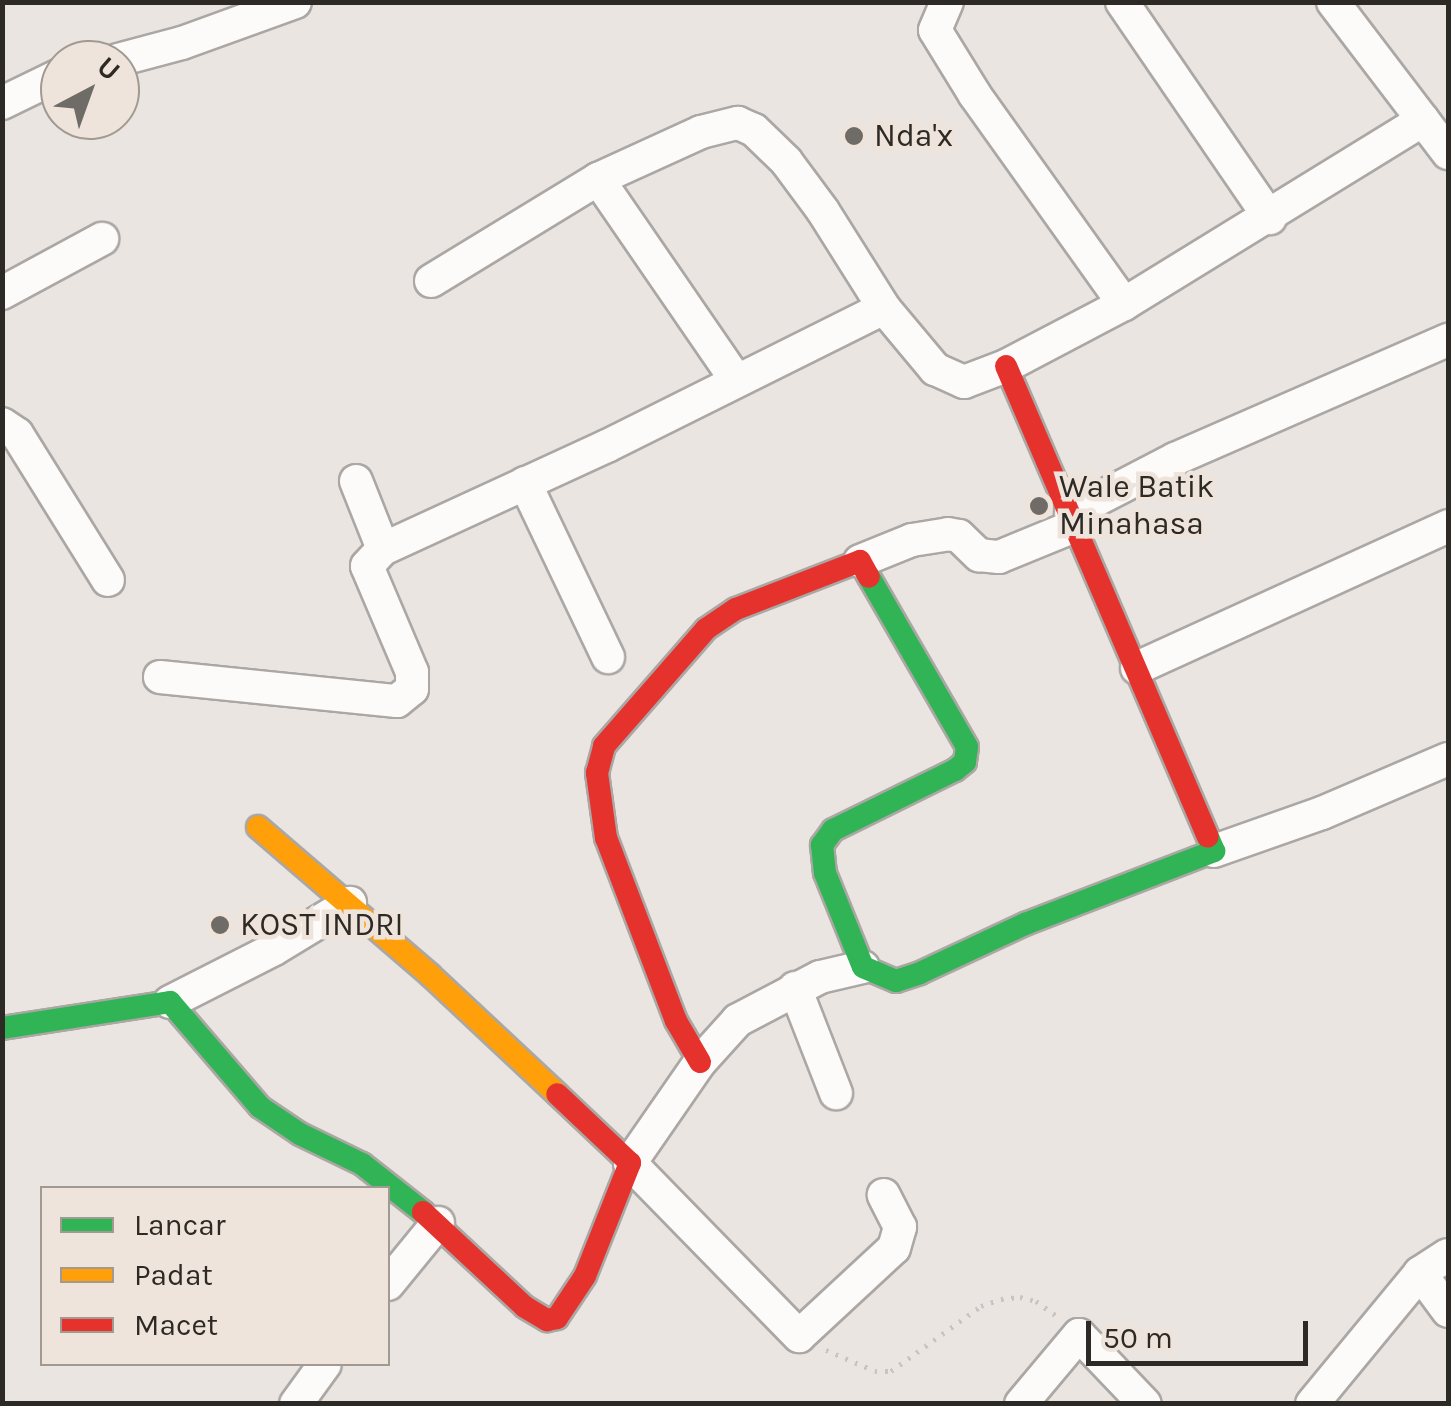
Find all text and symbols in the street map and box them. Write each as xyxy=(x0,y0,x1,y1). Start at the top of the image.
north arrow xyxy=(40,40,140,140)
text: U xyxy=(91,50,127,87)
place label: Nda'x xyxy=(874,117,953,155)
marker: Nda'x xyxy=(843,125,865,147)
place label: Wale Batik Minahasa xyxy=(1059,469,1214,544)
marker: Wale Batik Minahasa xyxy=(1028,495,1050,517)
place label: KOST INDRI xyxy=(240,906,404,944)
marker: KOST INDRI xyxy=(209,914,231,936)
legend xyxy=(40,1186,390,1366)
text: Lancar xyxy=(134,1207,226,1243)
text: Padat xyxy=(134,1257,213,1293)
scale bar xyxy=(1091,1301,1314,1363)
text: Macet xyxy=(134,1307,218,1343)
text: 50 m xyxy=(1103,1320,1173,1356)

